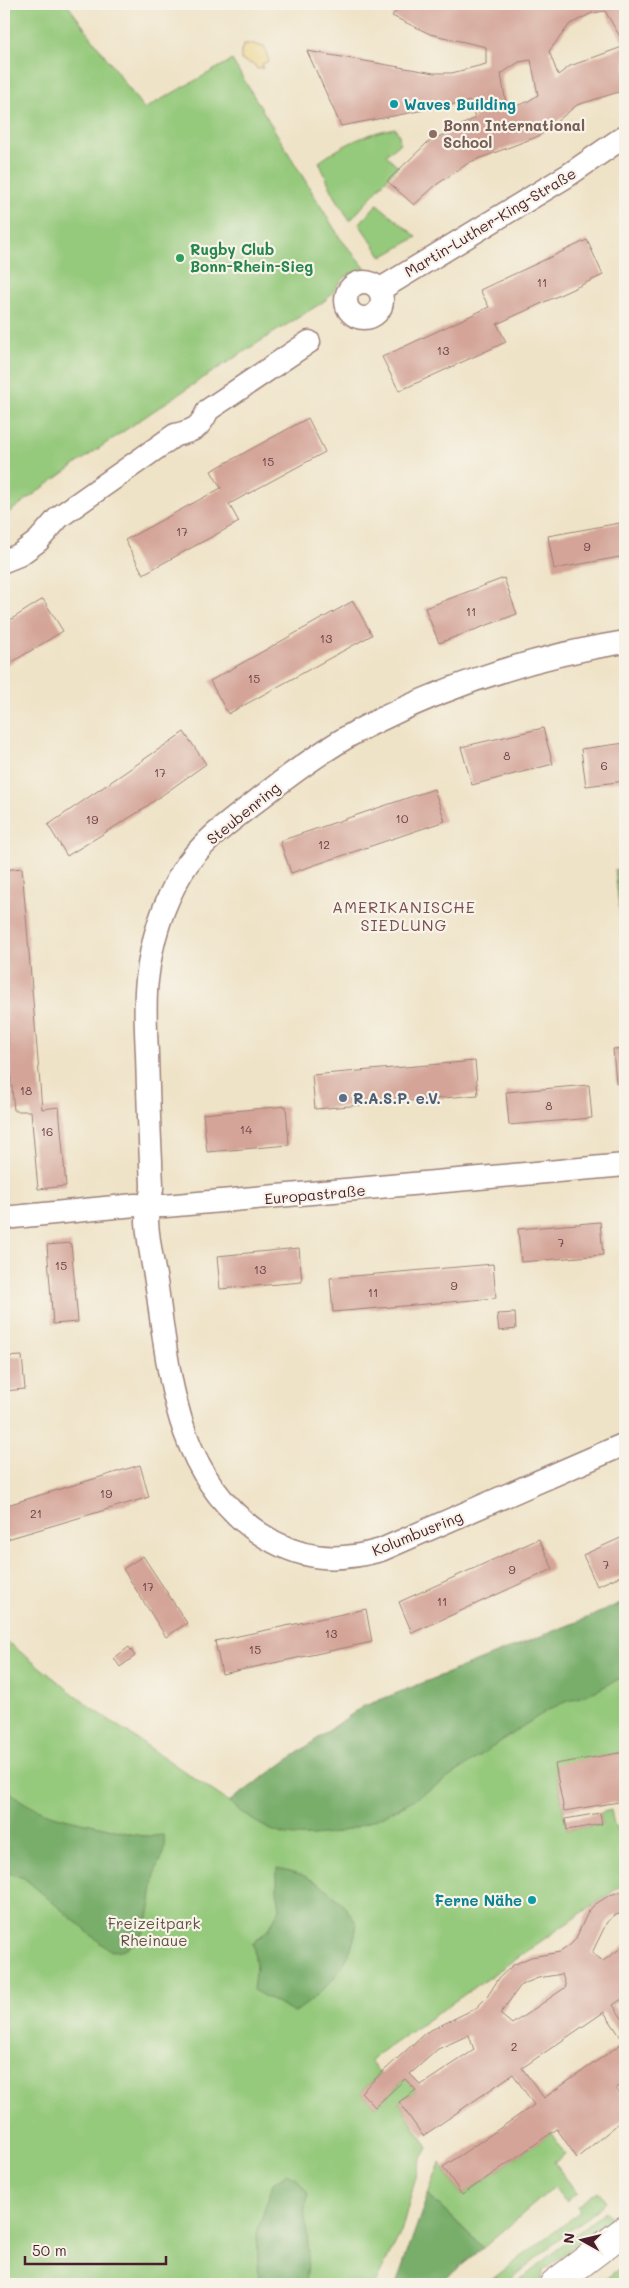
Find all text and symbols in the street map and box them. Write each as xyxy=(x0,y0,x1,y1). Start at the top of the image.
place label: Waves Building xyxy=(404,94,516,114)
marker: Waves Building xyxy=(388,98,400,110)
place label: Bonn International School xyxy=(443,115,585,152)
marker: Bonn International School xyxy=(427,128,439,140)
street label: Martin-Luther-King-Straße xyxy=(401,163,579,281)
place label: Rugby Club Bonn-Rhein-Sieg xyxy=(190,239,313,276)
marker: Rugby Club Bonn-Rhein-Sieg xyxy=(174,252,186,264)
house number: 11 xyxy=(537,274,547,290)
house number: 13 xyxy=(437,342,449,358)
house number: 15 xyxy=(262,453,274,469)
house number: 17 xyxy=(176,523,188,539)
house number: 9 xyxy=(583,538,591,554)
house number: 11 xyxy=(466,603,476,619)
house number: 13 xyxy=(320,630,332,646)
house number: 15 xyxy=(248,670,260,686)
house number: 8 xyxy=(503,747,511,763)
house number: 6 xyxy=(600,757,608,773)
house number: 17 xyxy=(154,764,166,780)
street label: Steubenring xyxy=(202,777,284,849)
house number: 10 xyxy=(396,810,409,826)
house number: 19 xyxy=(86,811,98,827)
house number: 12 xyxy=(318,836,330,852)
district label: AMERIKANISCHE SIEDLUNG xyxy=(332,896,476,935)
house number: 18 xyxy=(20,1082,32,1098)
place label: R.A.S.P. e.V. xyxy=(353,1088,441,1108)
marker: R.A.S.P. e.V. xyxy=(337,1092,349,1104)
house number: 8 xyxy=(545,1097,553,1113)
house number: 14 xyxy=(240,1121,252,1137)
house number: 16 xyxy=(41,1123,53,1139)
street label: Europastraße xyxy=(264,1180,366,1208)
house number: 7 xyxy=(558,1234,565,1250)
house number: 15 xyxy=(55,1257,67,1273)
house number: 13 xyxy=(254,1261,266,1277)
house number: 9 xyxy=(450,1277,458,1293)
house number: 11 xyxy=(368,1284,378,1300)
house number: 19 xyxy=(100,1485,112,1501)
house number: 21 xyxy=(30,1505,42,1521)
street label: Kolumbusring xyxy=(369,1506,466,1560)
house number: 7 xyxy=(603,1556,610,1572)
house number: 9 xyxy=(508,1561,516,1577)
house number: 17 xyxy=(142,1578,154,1594)
house number: 11 xyxy=(437,1593,447,1609)
house number: 13 xyxy=(325,1625,337,1641)
house number: 15 xyxy=(249,1641,261,1657)
place label: Ferne Nähe xyxy=(434,1890,522,1910)
marker: Ferne Nähe xyxy=(526,1894,538,1906)
park label: Freizeitpark Rheinaue xyxy=(108,1913,200,1950)
house number: 2 xyxy=(511,2038,517,2054)
north arrow xyxy=(556,2216,606,2266)
text: N xyxy=(558,2232,579,2245)
scale bar xyxy=(25,2233,166,2265)
text: 50 m xyxy=(32,2240,67,2260)

